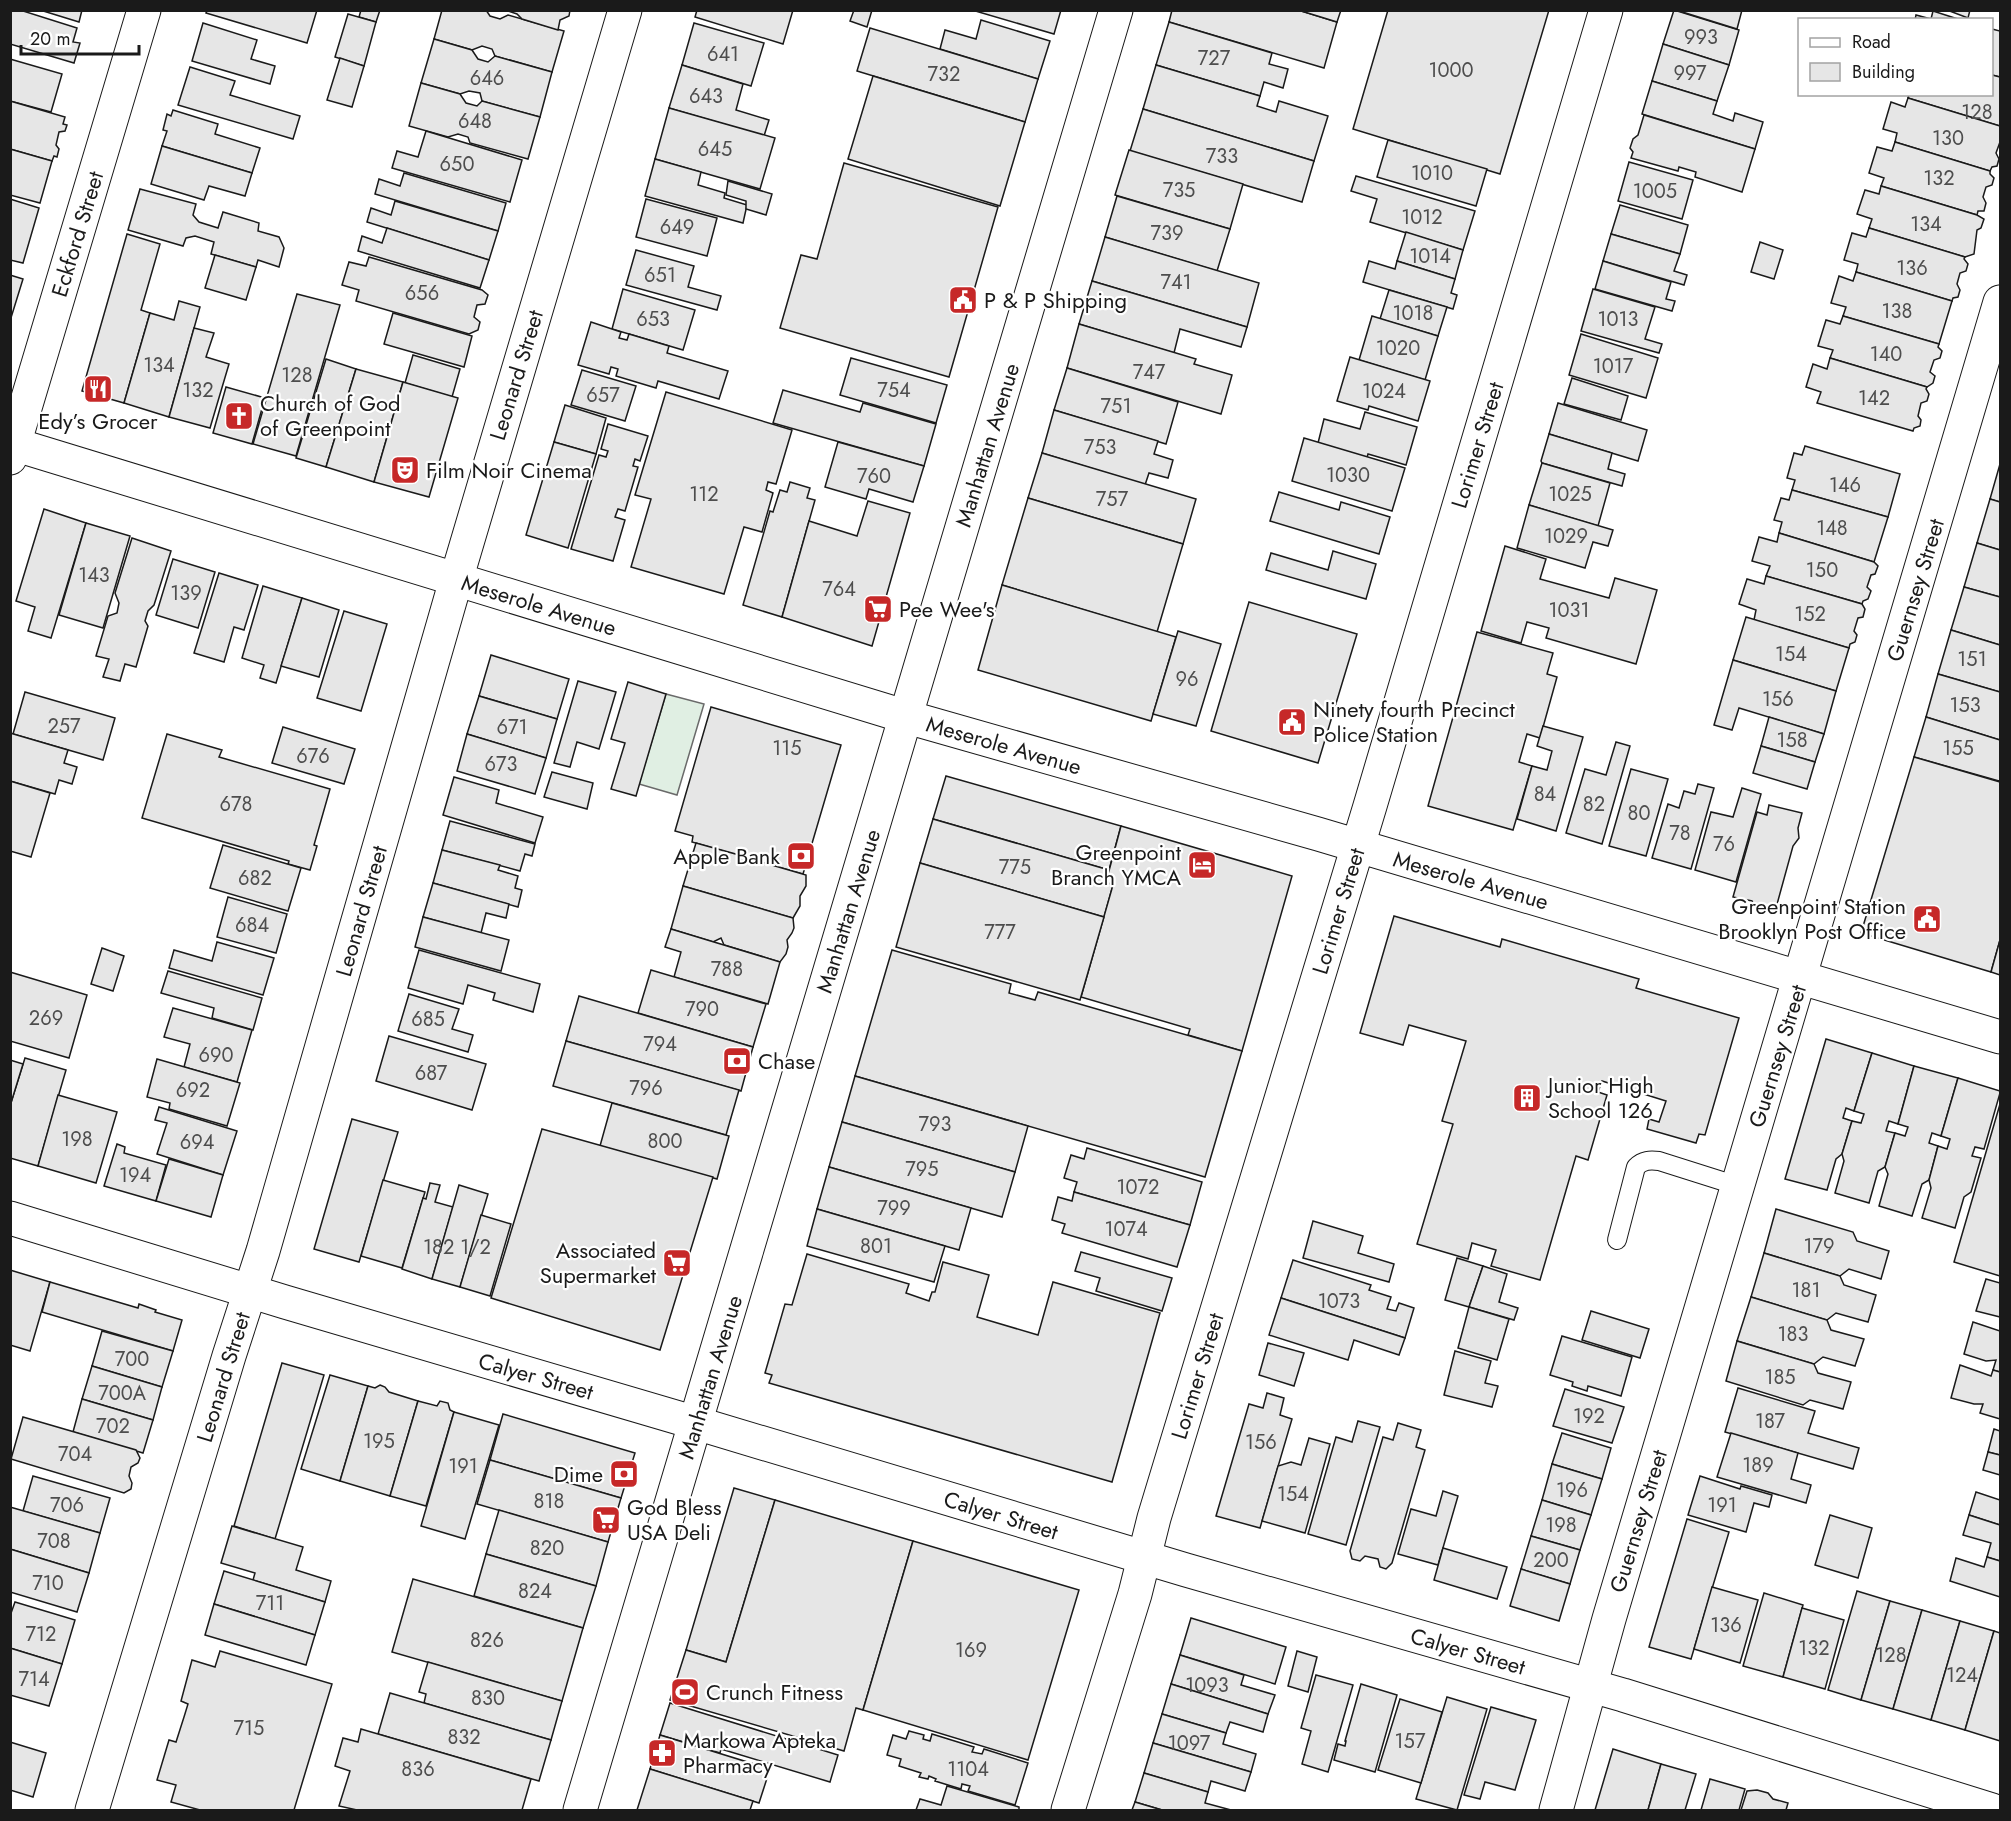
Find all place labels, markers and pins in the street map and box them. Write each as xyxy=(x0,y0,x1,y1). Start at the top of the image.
public building icon: P & P Shipping xyxy=(947,284,979,316)
place label: P & P Shipping xyxy=(984,284,1127,316)
restaurant icon: Edy’s Grocer xyxy=(82,373,114,405)
place label: Church of God of Greenpoint xyxy=(260,387,401,444)
church icon: Church of God of Greenpoint xyxy=(223,400,255,432)
place label: Edy’s Grocer xyxy=(38,405,158,437)
theatre icon: Film Noir Cinema xyxy=(389,454,421,486)
place label: Film Noir Cinema xyxy=(426,454,592,486)
supermarket icon: Pee Wee's xyxy=(862,593,894,625)
place label: Pee Wee's xyxy=(899,593,995,625)
place label: Ninety fourth Precinct Police Station xyxy=(1313,693,1516,750)
public building icon: Ninety fourth Precinct Police Station xyxy=(1276,706,1308,738)
place label: Greenpoint Branch YMCA xyxy=(1051,836,1182,893)
place label: Apple Bank xyxy=(673,840,780,872)
bank icon: Apple Bank xyxy=(785,840,817,872)
hotel icon: Greenpoint Branch YMCA xyxy=(1186,849,1218,881)
place label: Greenpoint Station Brooklyn Post Office xyxy=(1718,890,1906,947)
public building icon: Greenpoint Station Brooklyn Post Office xyxy=(1911,903,1943,935)
bank icon: Chase xyxy=(721,1045,753,1077)
place label: Chase xyxy=(758,1045,815,1077)
place label: Junior High School 126 xyxy=(1545,1069,1654,1126)
building icon: Junior High School 126 xyxy=(1511,1082,1543,1114)
place label: Associated Supermarket xyxy=(540,1234,657,1291)
supermarket icon: Associated Supermarket xyxy=(661,1247,693,1279)
place label: Dime xyxy=(554,1458,603,1490)
bank icon: Dime xyxy=(608,1458,640,1490)
place label: God Bless USA Deli xyxy=(627,1491,722,1548)
supermarket icon: God Bless USA Deli xyxy=(590,1504,622,1536)
sports icon: Crunch Fitness xyxy=(669,1676,701,1708)
place label: Crunch Fitness xyxy=(706,1676,843,1708)
place label: Markowa Apteka Pharmacy xyxy=(683,1724,836,1781)
pharmacy icon: Markowa Apteka Pharmacy xyxy=(646,1737,678,1769)

